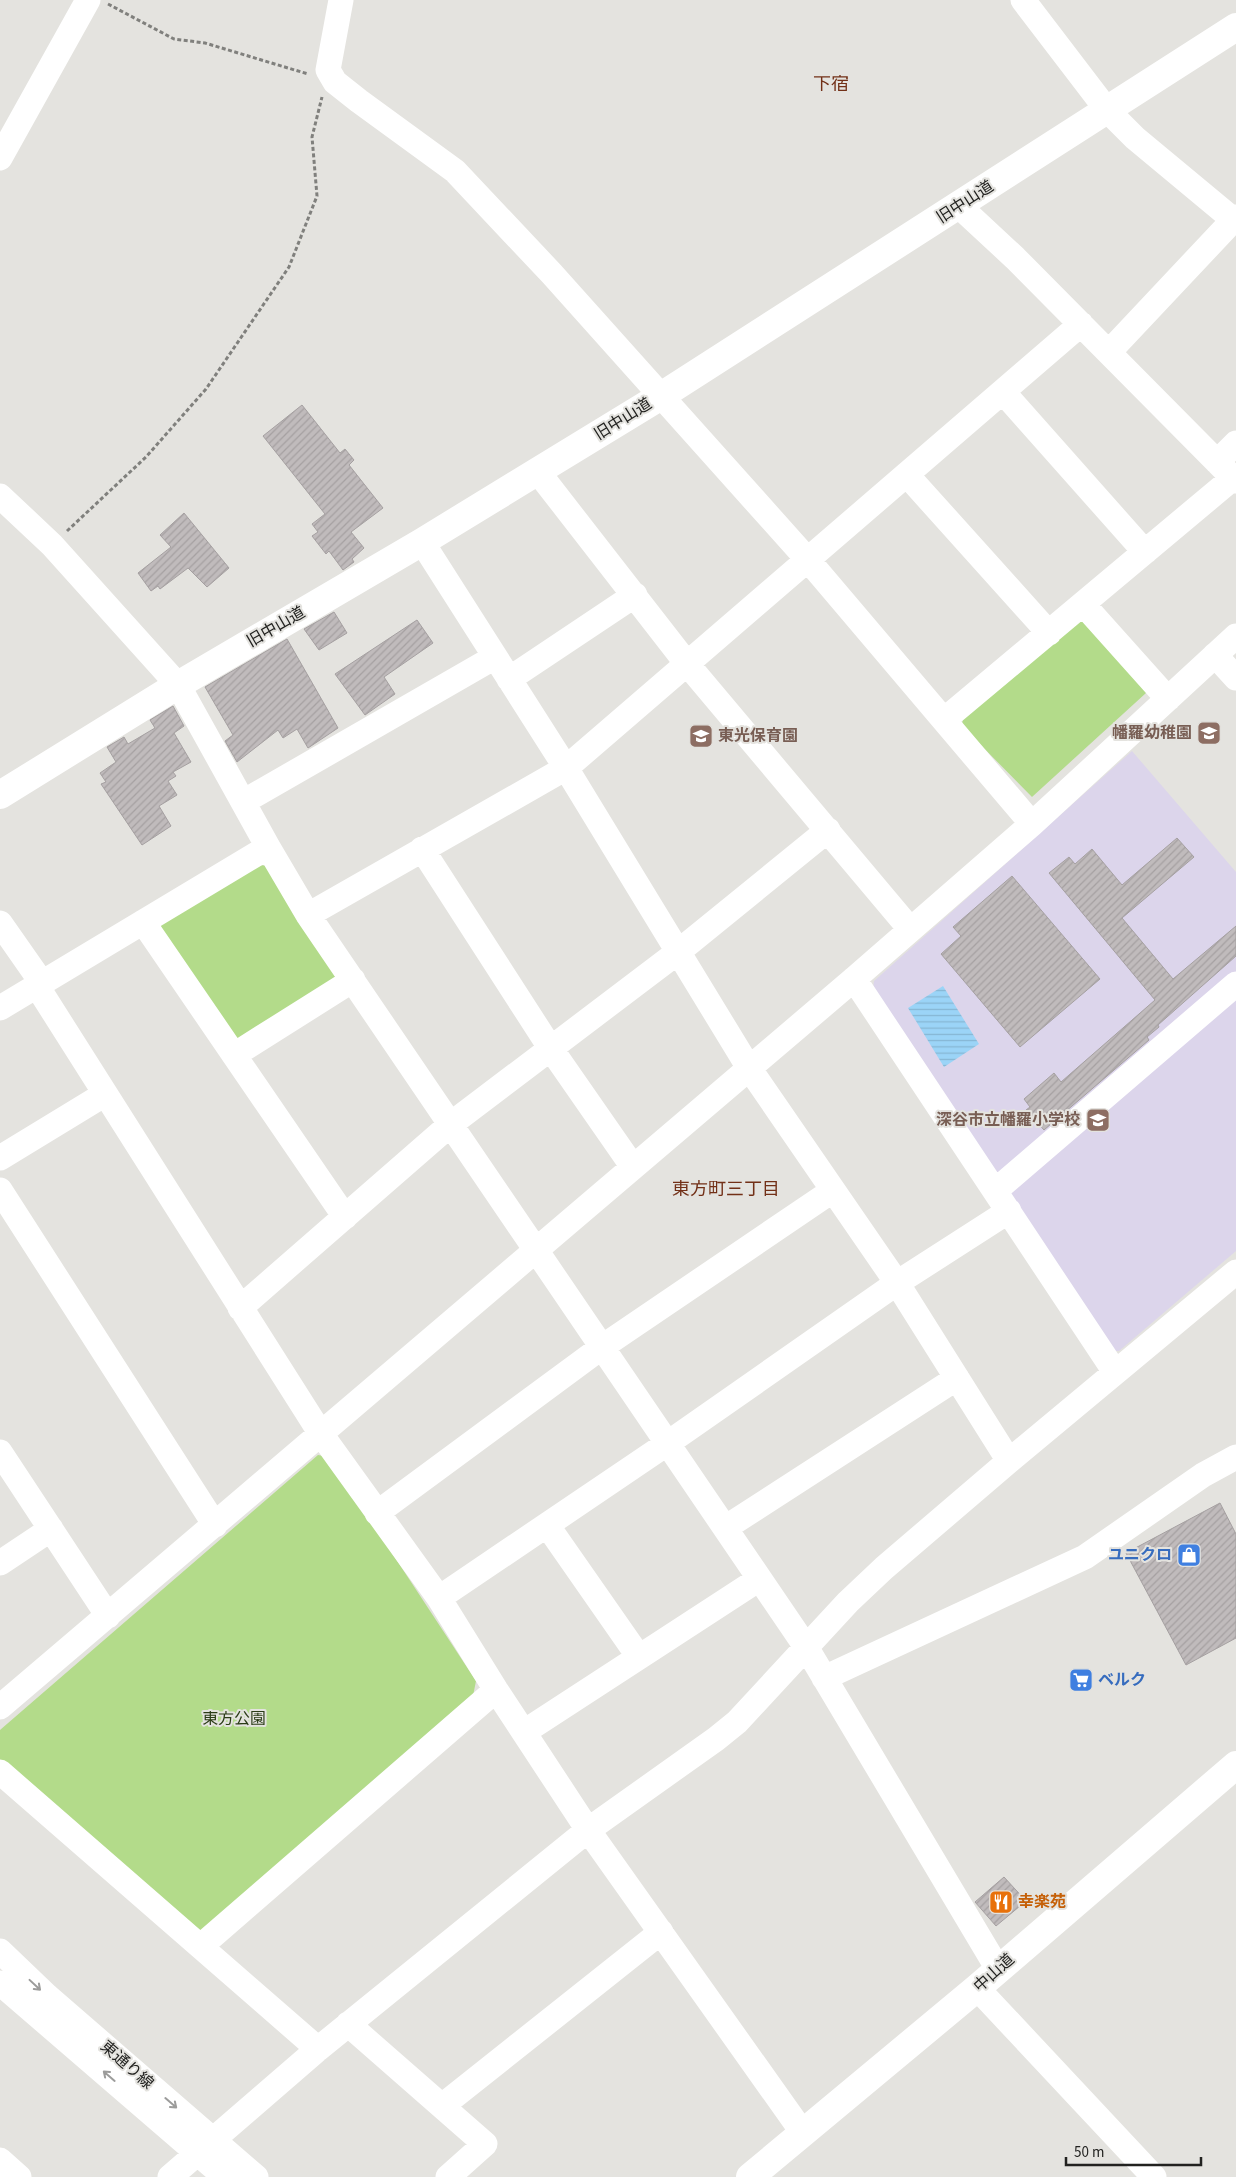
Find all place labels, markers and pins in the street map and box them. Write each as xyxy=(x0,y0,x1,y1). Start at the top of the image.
school or university icon: 幡羅幼稚園 xyxy=(1196,720,1222,746)
place label: 幡羅幼稚園 xyxy=(1112,722,1192,744)
school or university icon: 東光保育園 xyxy=(688,723,714,749)
place label: 東光保育園 xyxy=(718,725,798,747)
school or university icon: 深谷市立幡羅小学校 xyxy=(1085,1107,1111,1133)
place label: 深谷市立幡羅小学校 xyxy=(936,1109,1080,1131)
shop icon: ユニクロ xyxy=(1176,1542,1202,1568)
place label: ユニクロ xyxy=(1108,1544,1172,1566)
supermarket icon: ベルク xyxy=(1068,1667,1094,1693)
place label: ベルク xyxy=(1098,1669,1146,1691)
restaurant icon: 幸楽苑 xyxy=(988,1889,1014,1915)
place label: 幸楽苑 xyxy=(1018,1891,1066,1913)

